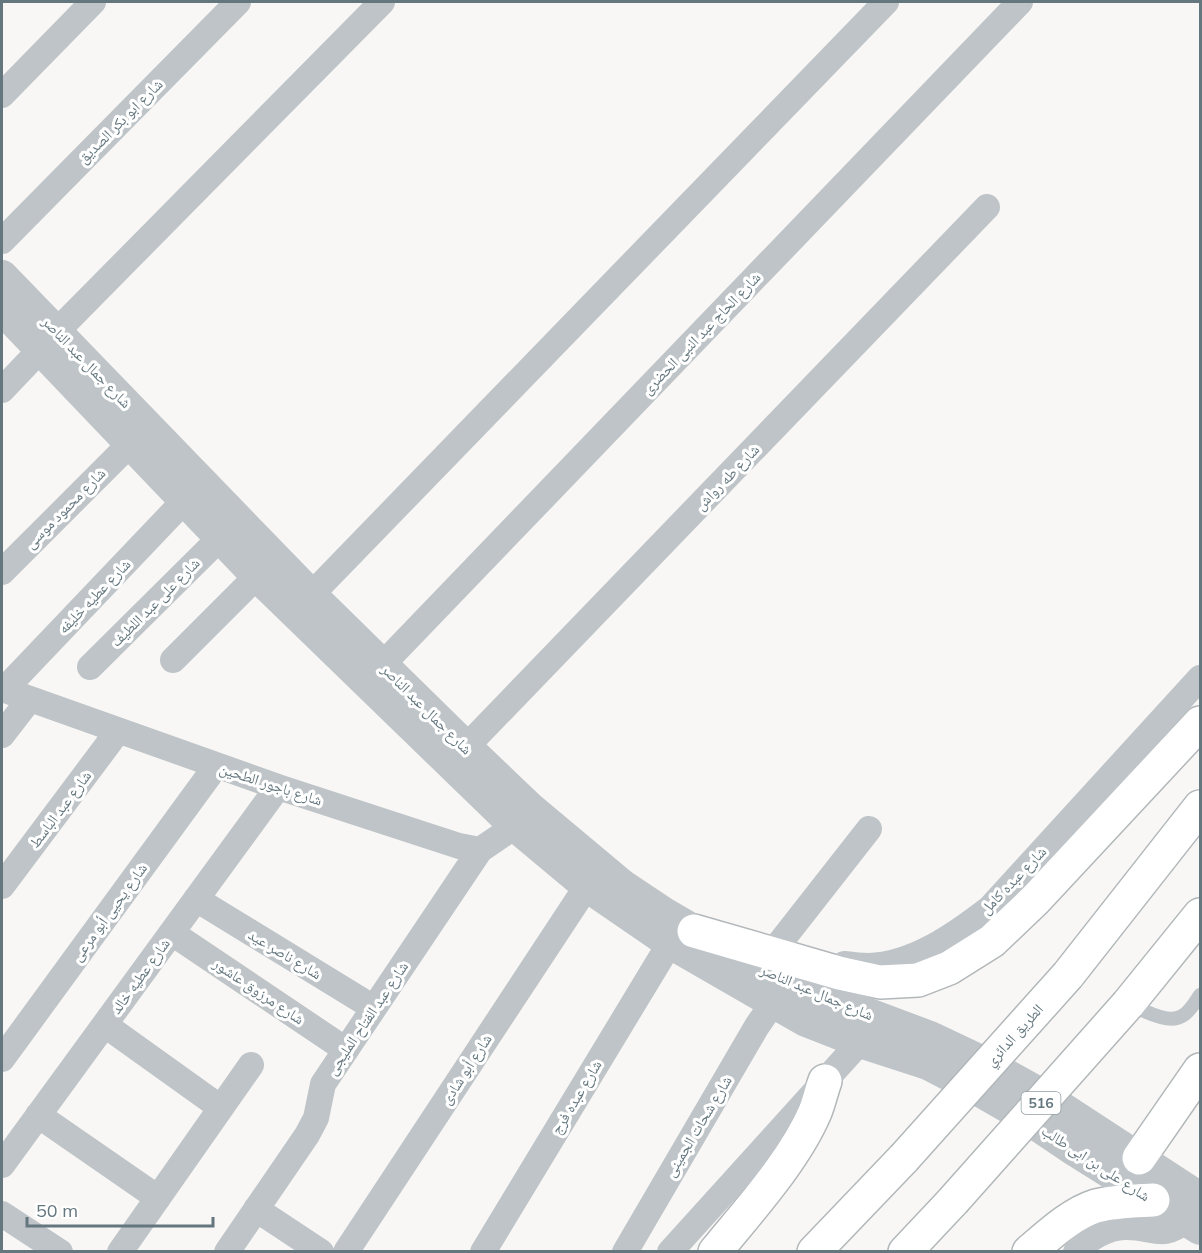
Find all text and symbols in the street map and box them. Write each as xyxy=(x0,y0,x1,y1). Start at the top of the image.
street label: شارع ابو بكر الصديق xyxy=(74,74,167,168)
street label: شارع الحاج عبد النبى الحضرى xyxy=(638,268,765,399)
street label: شارع جمال عبد الناصر xyxy=(37,311,136,413)
street label: شارع طه رواش xyxy=(691,440,764,515)
street label: شارع محمود موسى xyxy=(21,463,110,553)
street label: شارع على عبد اللطيف xyxy=(106,553,204,651)
street label: شارع عطيه خليفه xyxy=(54,555,135,638)
street label: شارع جمال عبد الناصر xyxy=(376,659,476,759)
street label: شارع باجور الطحين xyxy=(217,758,325,811)
street label: شارع عبد الباسط xyxy=(25,767,96,852)
street label: شارع عبده كامل xyxy=(976,842,1051,919)
street label: شارع يحيى أبو مرعى xyxy=(67,859,152,965)
street label: شارع ناصر عيد xyxy=(244,925,325,984)
street label: شارع عطيه خالد xyxy=(106,934,175,1018)
street label: شارع مرزوق عاشور xyxy=(208,953,308,1029)
street label: شارع عبد الفتاح المليجى xyxy=(322,957,413,1079)
street label: شارع جمال عبد الناصر xyxy=(756,959,876,1025)
street label: الطريق الدائري xyxy=(981,1000,1049,1072)
street label: شارع أبو شادى xyxy=(436,1030,497,1108)
street label: شارع عبده فرج xyxy=(546,1056,607,1138)
street label: شارع شحات الجمينى xyxy=(660,1072,737,1181)
road number: 516 xyxy=(1022,1092,1060,1114)
street label: شارع على بن ابى طالب xyxy=(1038,1121,1154,1206)
scale bar xyxy=(27,1190,213,1228)
text: 50 m xyxy=(36,1199,78,1222)

